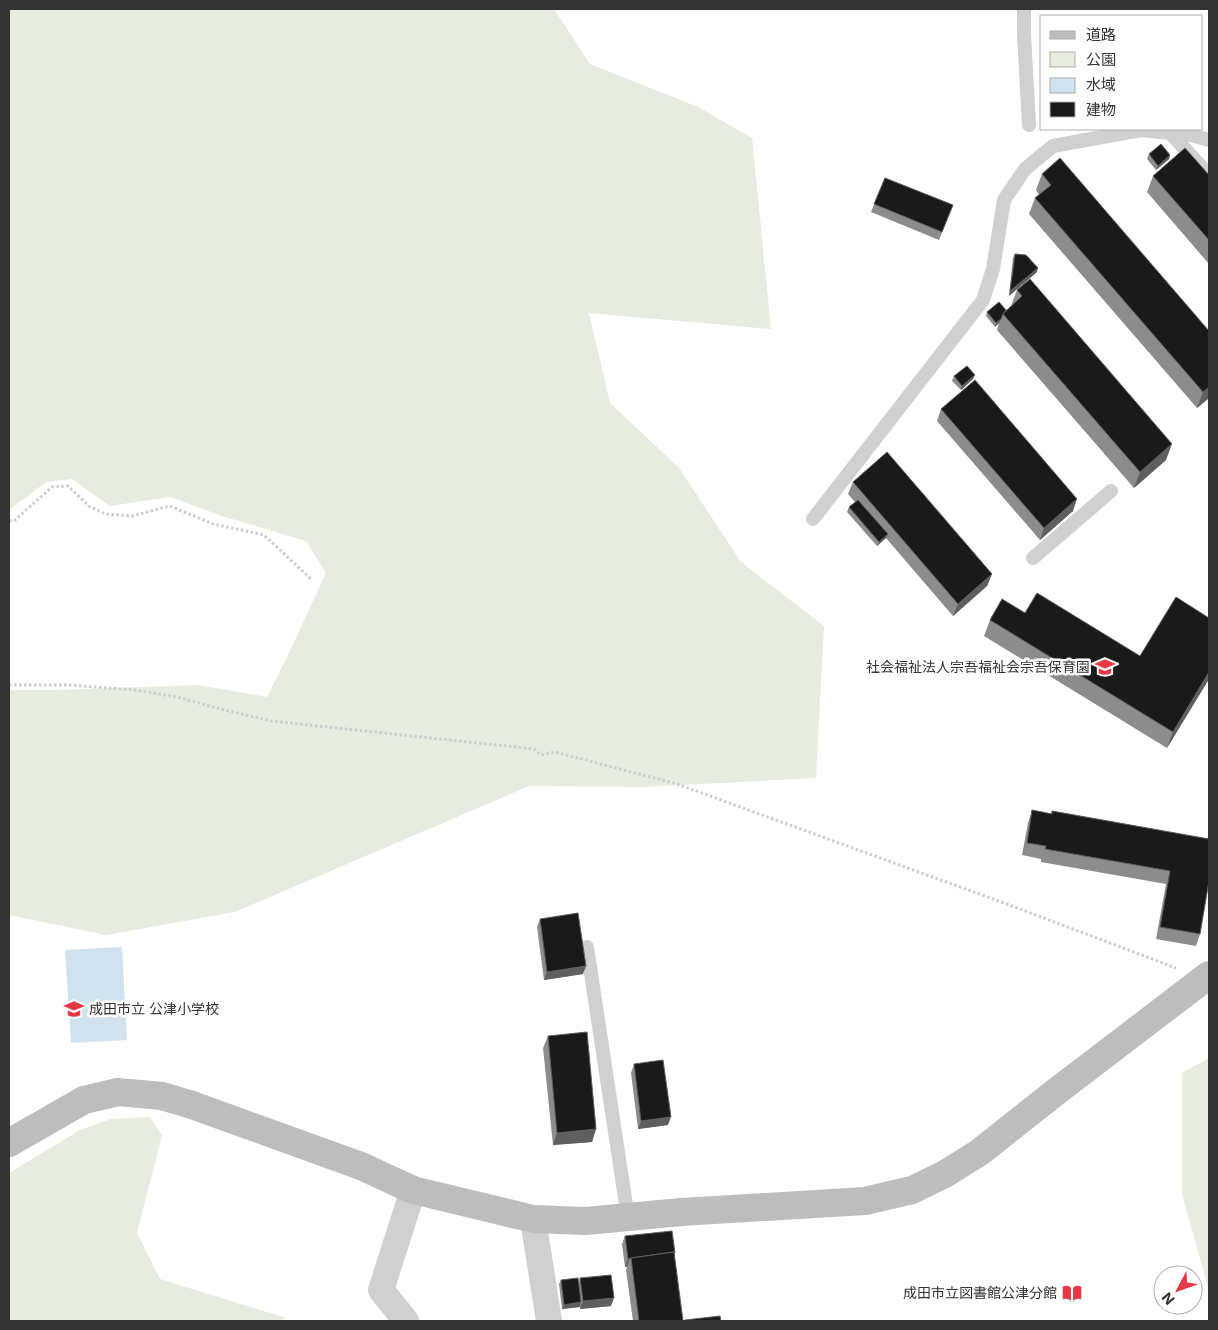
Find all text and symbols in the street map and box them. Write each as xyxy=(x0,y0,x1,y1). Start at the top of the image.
legend xyxy=(1040,15,1203,130)
text: 道路 xyxy=(1086,25,1116,44)
text: 公園 xyxy=(1086,50,1116,69)
text: 水域 xyxy=(1086,75,1116,94)
text: 建物 xyxy=(1086,100,1116,119)
school or university icon: 社会福祉法人宗吾福祉会宗吾保育園 xyxy=(1094,656,1116,678)
place label: 社会福祉法人宗吾福祉会宗吾保育園 xyxy=(866,658,1090,675)
school or university icon: 成田市立 公津小学校 xyxy=(63,998,85,1020)
place label: 成田市立 公津小学校 xyxy=(89,1000,219,1017)
north arrow xyxy=(1153,1265,1203,1315)
library icon: 成田市立図書館公津分館 xyxy=(1061,1282,1083,1304)
place label: 成田市立図書館公津分館 xyxy=(903,1284,1057,1301)
text: N xyxy=(1158,1289,1178,1308)

